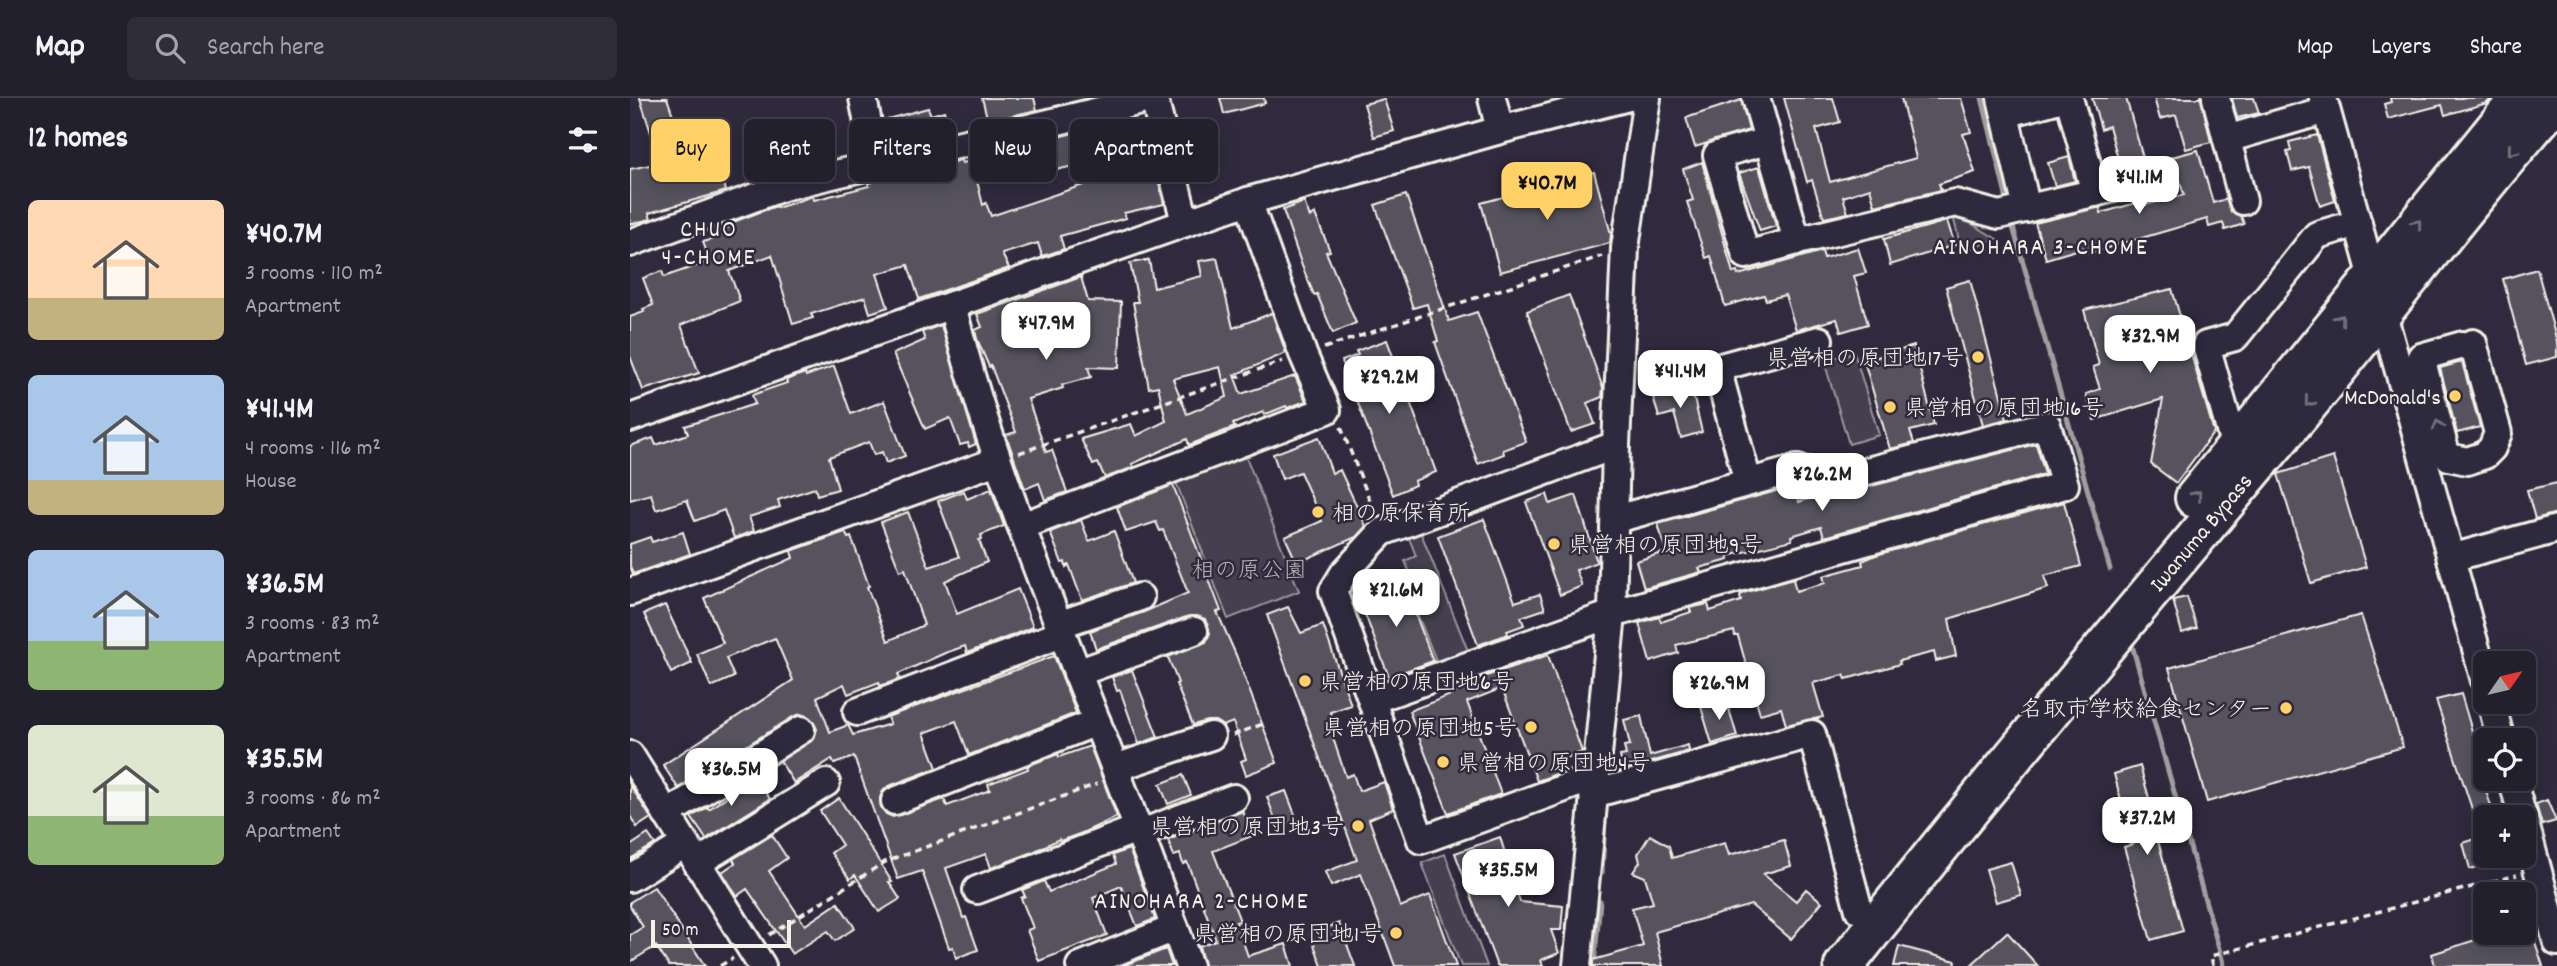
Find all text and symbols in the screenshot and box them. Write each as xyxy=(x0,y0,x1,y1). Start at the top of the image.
search box xyxy=(127,17,617,80)
text: Map xyxy=(35,25,85,72)
icon: search xyxy=(151,29,189,67)
text: Search here xyxy=(207,30,325,67)
text: Map xyxy=(2297,31,2333,65)
text: Layers xyxy=(2371,31,2432,65)
text: Share xyxy=(2470,31,2522,65)
text: 12 homes xyxy=(28,119,128,162)
chip: Buy xyxy=(651,119,730,182)
chip: Rent xyxy=(744,119,835,182)
chip: Filters xyxy=(849,119,956,182)
chip: New xyxy=(970,119,1056,182)
chip: Apartment xyxy=(1070,119,1218,182)
icon: filters xyxy=(564,121,602,159)
one-way arrow xyxy=(2508,143,2520,156)
pin: ¥41.1M xyxy=(2082,156,2196,216)
pin: ¥40.7M xyxy=(1490,162,1604,222)
text: ¥41.1M xyxy=(2115,162,2163,195)
text: ¥40.7M xyxy=(1517,168,1577,201)
district label: CHUO 4-CHOME xyxy=(661,214,757,276)
text: ¥40.7M xyxy=(245,215,322,258)
one-way arrow xyxy=(2408,220,2421,232)
icon: home xyxy=(84,228,168,312)
district label: AINOHARA 3-CHOME xyxy=(1933,232,2149,266)
text: 3 rooms · 110 m² xyxy=(245,258,383,291)
text: Apartment xyxy=(245,291,341,324)
pin: ¥47.9M xyxy=(989,302,1103,362)
text: ¥47.9M xyxy=(1017,308,1075,341)
one-way arrow xyxy=(2332,314,2344,327)
pin: ¥32.9M xyxy=(2093,316,2207,375)
text: ¥32.9M xyxy=(2120,321,2180,354)
place label: 県営相の原団地17号 xyxy=(1766,344,1964,377)
marker: 県営相の原団地17号 xyxy=(1970,349,1986,365)
pin: ¥41.4M xyxy=(1623,350,1737,410)
pin: ¥29.2M xyxy=(1332,356,1446,416)
text: ¥41.4M xyxy=(1654,356,1706,389)
text: ¥29.2M xyxy=(1359,362,1419,395)
place label: McDonald's xyxy=(2344,383,2441,416)
marker: McDonald's xyxy=(2447,388,2463,404)
text: ¥41.4M xyxy=(245,390,314,433)
place label: 県営相の原団地16号 xyxy=(1904,394,2104,427)
one-way arrow xyxy=(2305,394,2317,407)
marker: 県営相の原団地16号 xyxy=(1882,399,1898,415)
icon: home xyxy=(84,403,168,487)
one-way arrow xyxy=(2432,419,2446,431)
text: 4 rooms · 116 m² xyxy=(245,433,381,466)
pin: ¥26.2M xyxy=(1765,454,1879,513)
text: ¥26.2M xyxy=(1792,459,1852,492)
text: House xyxy=(245,466,297,499)
street label: Iwanuma Bypass xyxy=(2143,468,2262,601)
one-way arrow xyxy=(2188,491,2201,503)
place label: 相の原保育所 xyxy=(1332,499,1470,532)
marker: 相の原保育所 xyxy=(1310,504,1326,520)
place label: 県営相の原団地9号 xyxy=(1568,531,1763,564)
marker: 県営相の原団地9号 xyxy=(1546,536,1562,552)
park label: 相の原公園 xyxy=(1192,556,1307,589)
text: ¥36.5M xyxy=(245,565,324,608)
pin: ¥21.6M xyxy=(1339,570,1453,629)
text: ¥21.6M xyxy=(1369,575,1423,608)
icon: home xyxy=(84,578,168,662)
text: 3 rooms · 83 m² xyxy=(245,608,380,641)
text: Apartment xyxy=(245,641,341,674)
north arrow xyxy=(2473,651,2536,714)
map controls xyxy=(2473,651,2536,945)
pin: ¥26.9M xyxy=(1662,662,1776,722)
place label: 県営相の原団地6号 xyxy=(1319,668,1514,701)
text: ¥26.9M xyxy=(1689,668,1749,701)
marker: 県営相の原団地6号 xyxy=(1297,673,1313,689)
place label: 名取市学校給食センター xyxy=(2020,695,2272,728)
marker: 名取市学校給食センター xyxy=(2278,700,2294,716)
place label: 県営相の原団地5号 xyxy=(1322,714,1517,747)
marker: 県営相の原団地5号 xyxy=(1523,719,1539,735)
button: locate xyxy=(2473,728,2536,791)
text: ¥35.5M xyxy=(245,740,323,783)
pin: ¥36.5M xyxy=(674,748,788,808)
place label: 県営相の原団地4号 xyxy=(1457,749,1651,782)
icon: home xyxy=(84,753,168,837)
text: ¥36.5M xyxy=(701,754,761,787)
marker: 県営相の原団地4号 xyxy=(1435,754,1451,770)
text: 3 rooms · 86 m² xyxy=(245,783,381,816)
pin: ¥37.2M xyxy=(2090,798,2204,857)
text: ¥37.2M xyxy=(2118,803,2176,836)
button: + xyxy=(2473,805,2536,868)
place label: 県営相の原団地3号 xyxy=(1150,813,1344,846)
text: Apartment xyxy=(245,816,341,849)
marker: 県営相の原団地3号 xyxy=(1350,818,1366,834)
pin: ¥35.5M xyxy=(1451,850,1565,909)
text: ¥35.5M xyxy=(1478,855,1538,888)
button: − xyxy=(2473,882,2536,945)
district label: AINOHARA 2-CHOME xyxy=(1094,886,1310,920)
scale bar xyxy=(651,917,791,949)
text: 50 m xyxy=(662,918,699,945)
place label: 県営相の原団地1号 xyxy=(1193,920,1382,953)
marker: 県営相の原団地1号 xyxy=(1388,925,1404,941)

